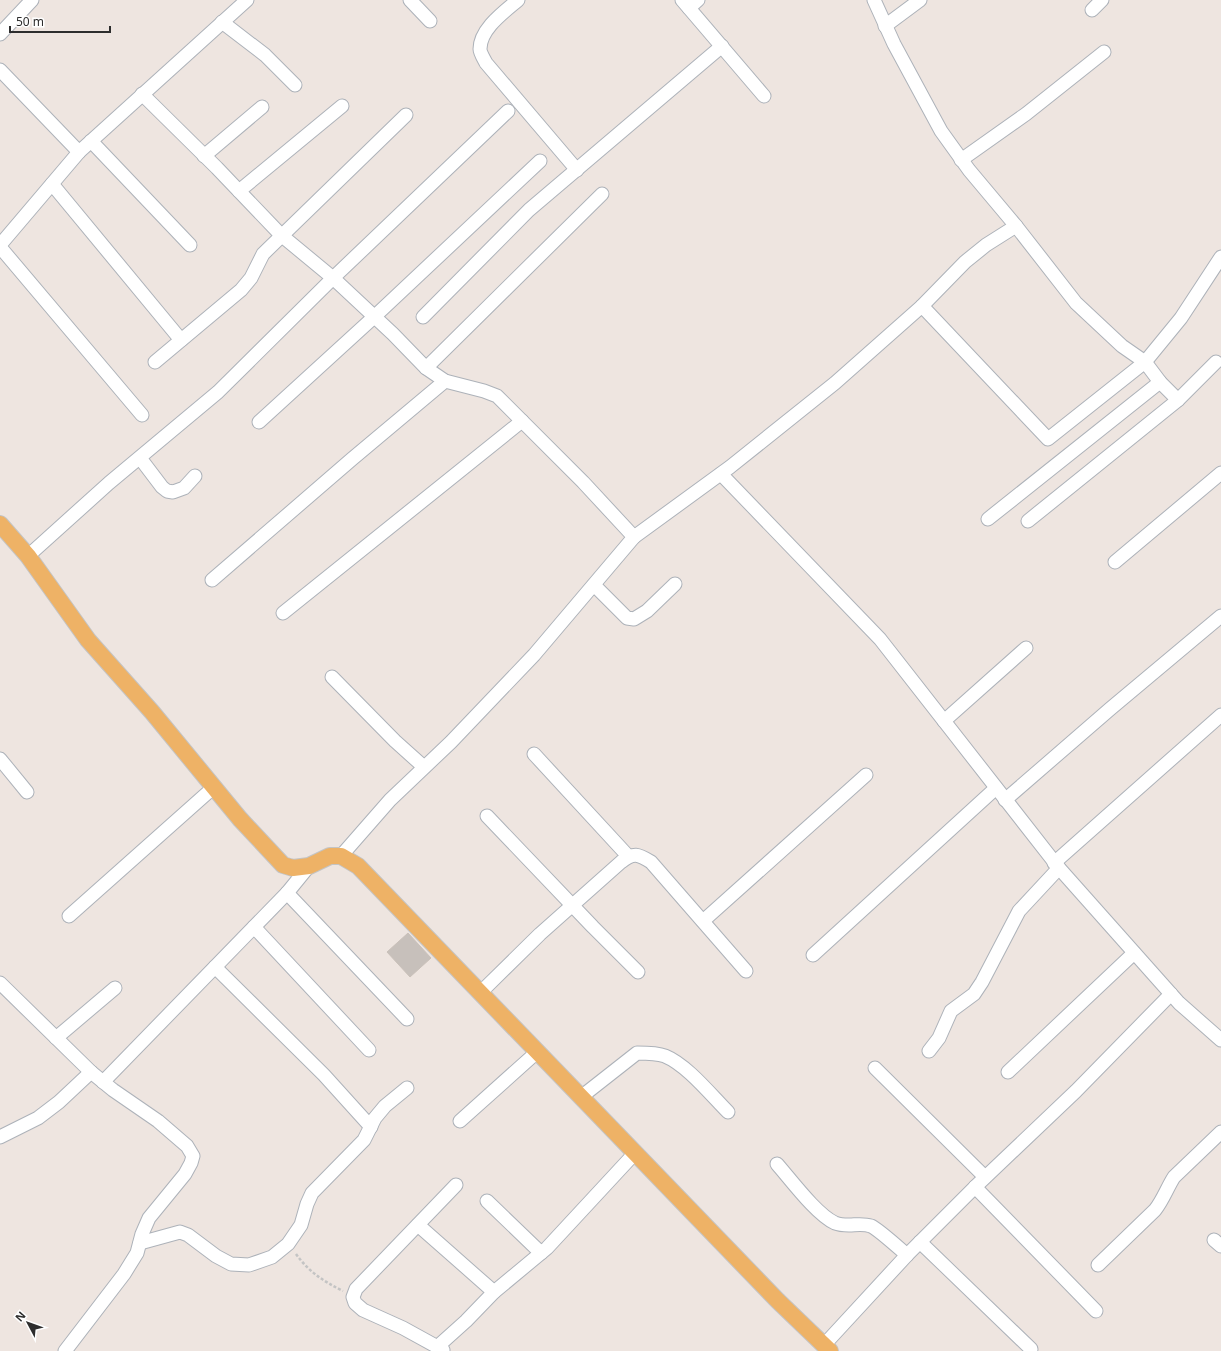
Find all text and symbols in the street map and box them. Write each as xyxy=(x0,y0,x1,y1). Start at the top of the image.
scale bar xyxy=(10,8,110,34)
text: 50 m xyxy=(16,13,44,30)
north arrow xyxy=(8,1303,48,1343)
text: N xyxy=(11,1308,29,1324)

